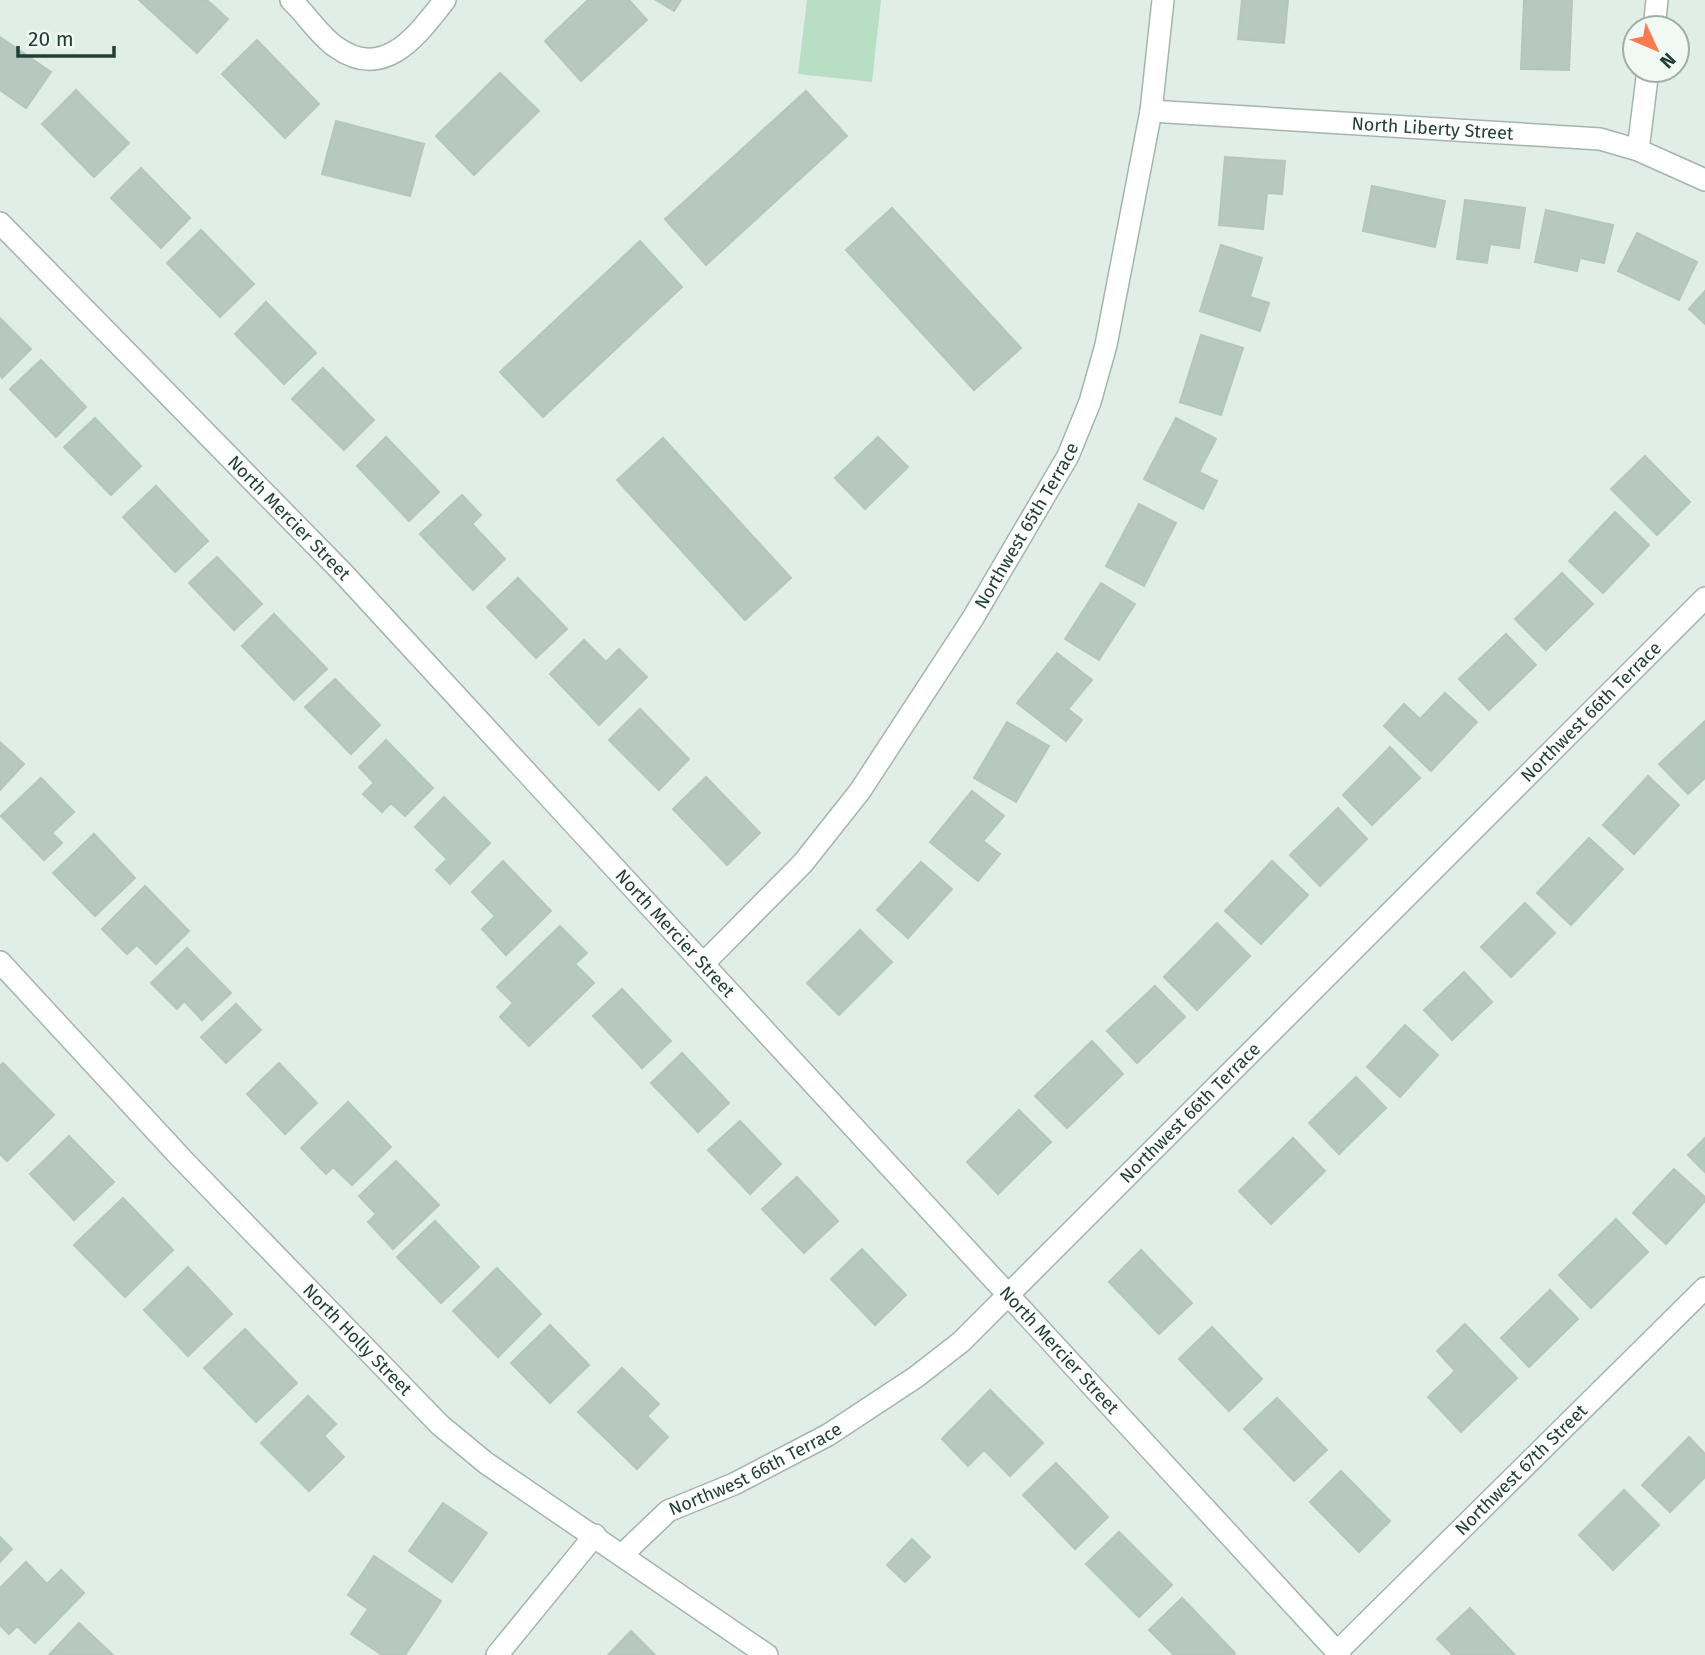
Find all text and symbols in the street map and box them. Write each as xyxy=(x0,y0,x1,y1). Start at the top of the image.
scale bar xyxy=(18,14,114,58)
north arrow xyxy=(1621,14,1691,84)
text: 20 m xyxy=(28,26,74,52)
text: N xyxy=(1655,48,1681,73)
street label: North Liberty Street xyxy=(1351,113,1515,145)
street label: Northwest 65th Terrace xyxy=(970,439,1083,613)
street label: North Mercier Street xyxy=(223,451,355,585)
street label: Northwest 66th Terrace xyxy=(1516,637,1666,787)
street label: North Mercier Street xyxy=(611,865,740,1002)
street label: Northwest 66th Terrace xyxy=(1115,1038,1265,1188)
street label: North Holly Street xyxy=(298,1279,417,1401)
street label: North Mercier Street xyxy=(995,1282,1124,1419)
street label: Northwest 67th Street xyxy=(1450,1399,1592,1540)
street label: Northwest 66th Terrace xyxy=(666,1418,846,1520)

